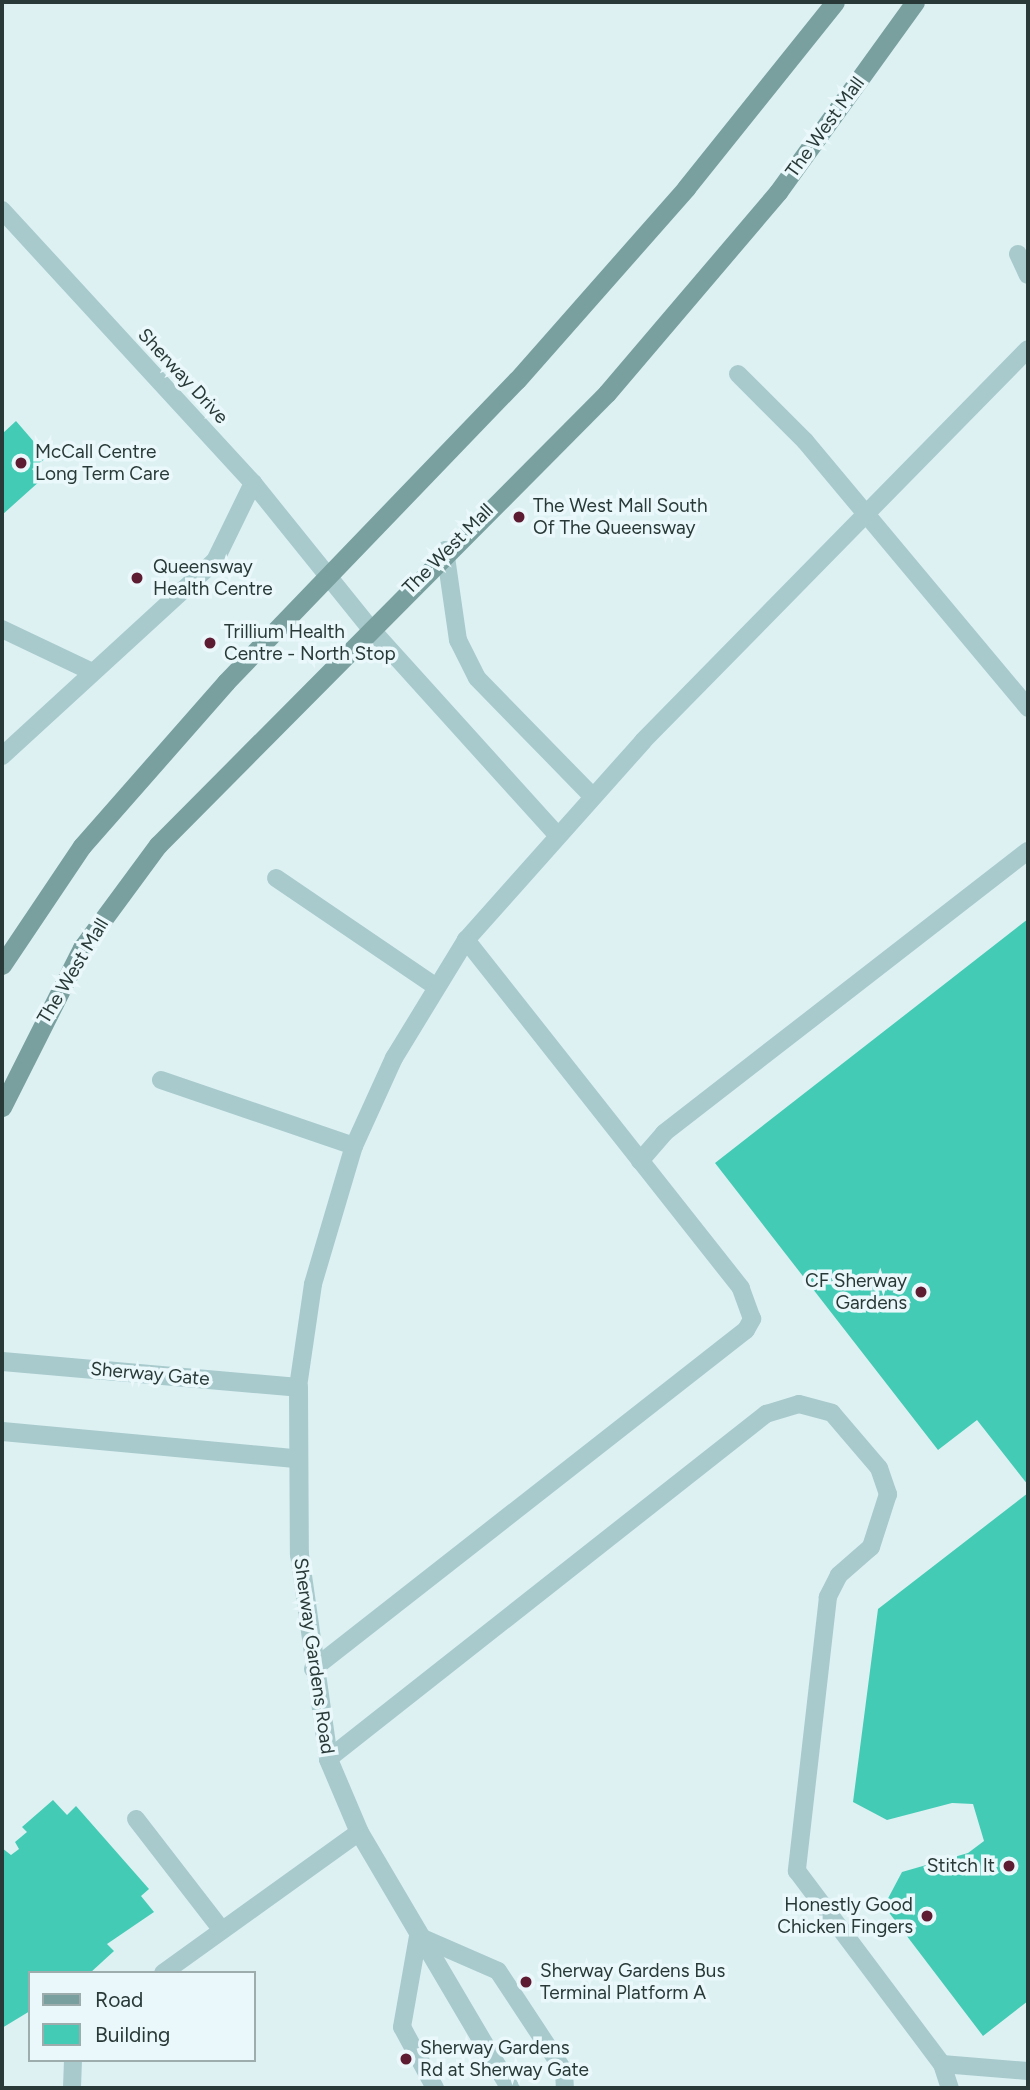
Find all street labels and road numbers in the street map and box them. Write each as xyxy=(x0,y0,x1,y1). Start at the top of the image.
street label: The West Mall xyxy=(781,72,869,182)
street label: Sherway Drive xyxy=(133,324,233,428)
street label: The West Mall xyxy=(398,499,498,599)
street label: The West Mall xyxy=(33,914,113,1028)
street label: Sherway Gate xyxy=(89,1357,211,1391)
street label: Sherway Gardens Road xyxy=(289,1556,339,1756)

